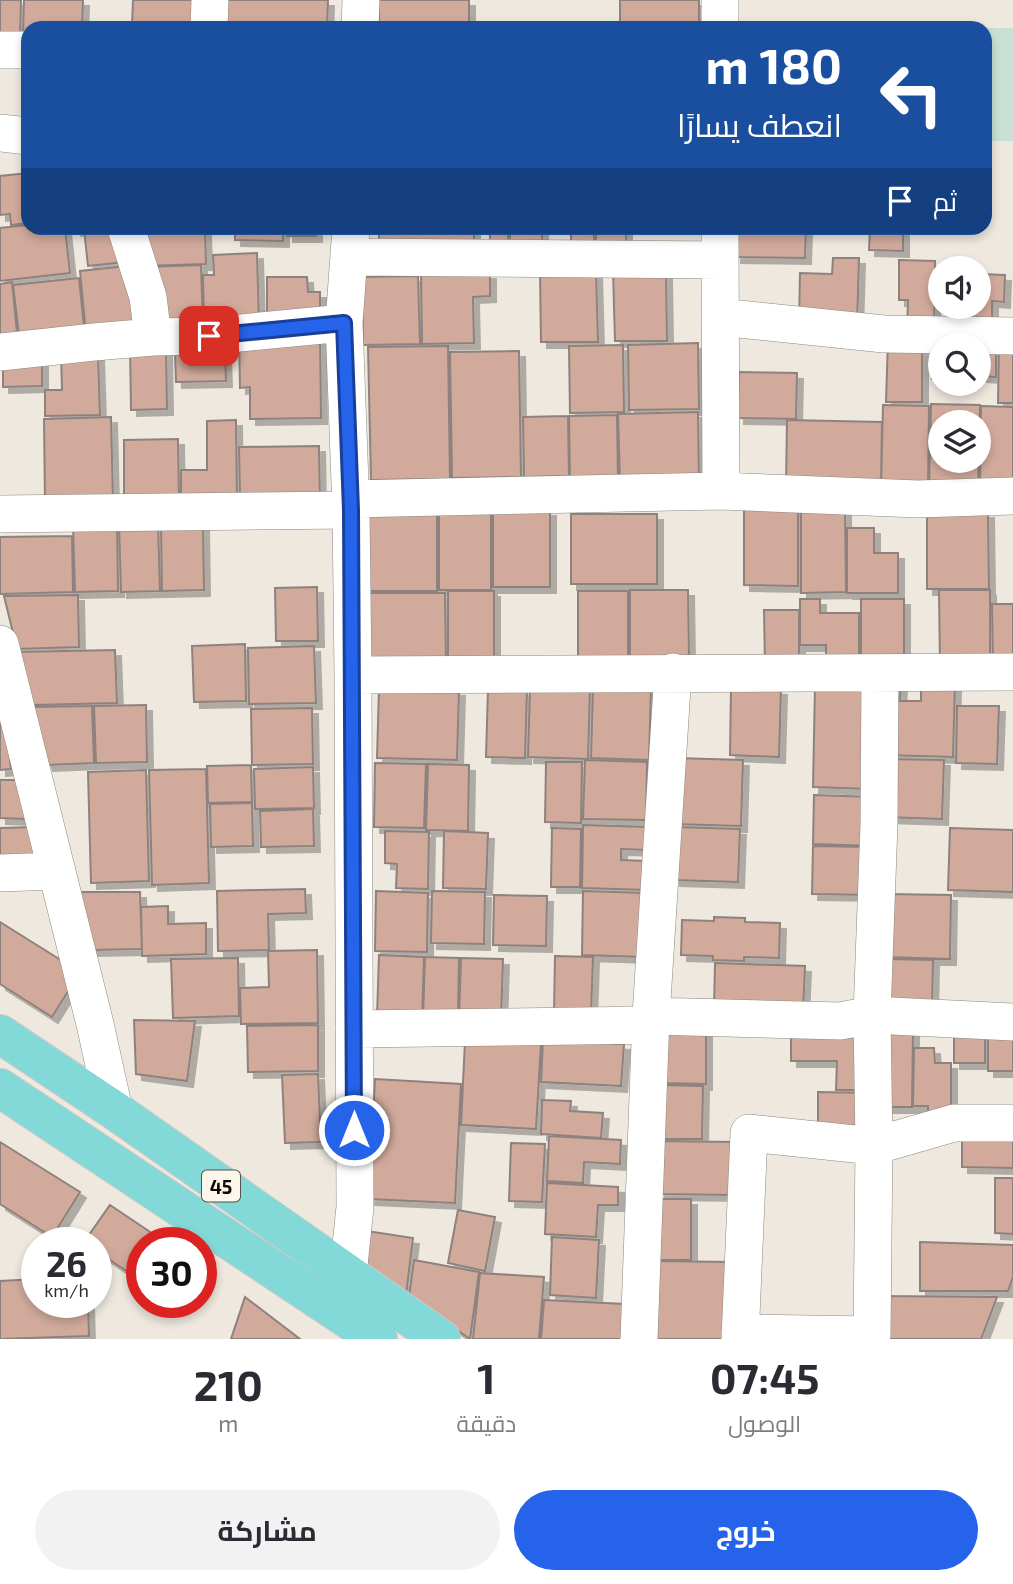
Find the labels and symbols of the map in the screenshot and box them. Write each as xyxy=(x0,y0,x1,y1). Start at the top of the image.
pin xyxy=(179,306,239,366)
position arrow xyxy=(317,1093,391,1167)
road number: 45 xyxy=(202,1170,240,1202)
speed limit sign: 30 xyxy=(126,1227,217,1318)

